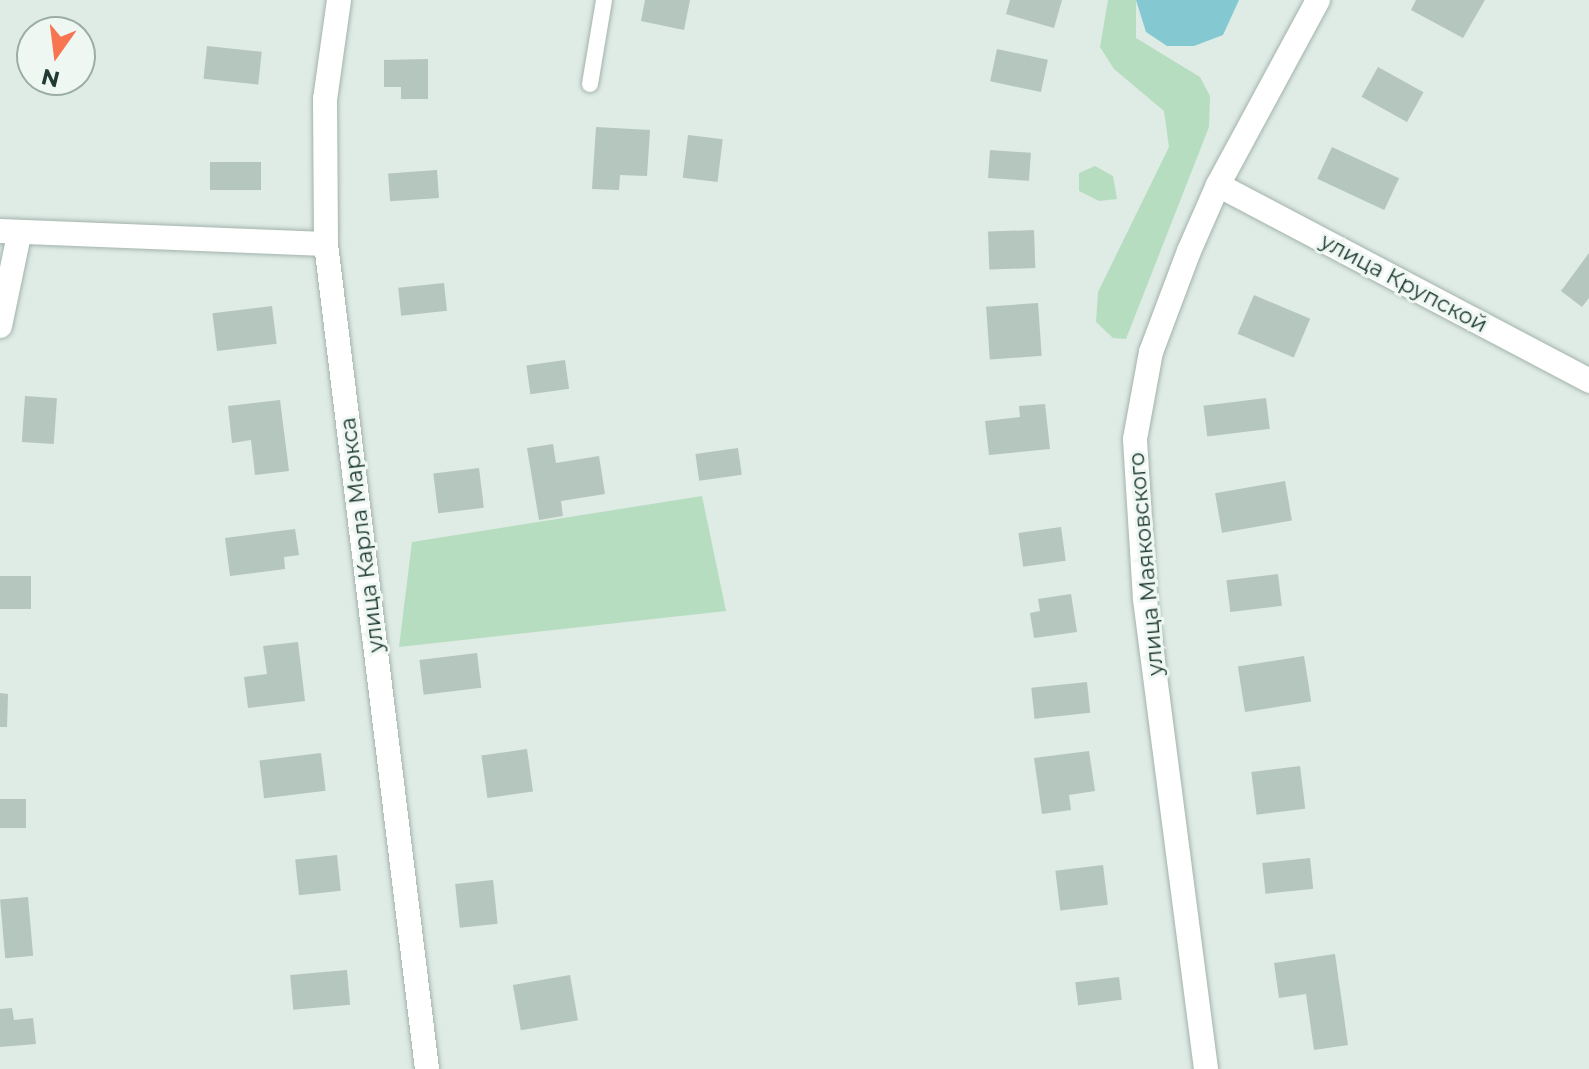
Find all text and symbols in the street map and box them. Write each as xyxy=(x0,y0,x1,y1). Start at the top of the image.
north arrow xyxy=(16,16,96,96)
text: N xyxy=(39,63,62,93)
street label: улица Крупской xyxy=(1316,228,1492,338)
street label: улица Карла Маркса xyxy=(334,416,390,654)
street label: улица Маяковского xyxy=(1123,451,1169,677)

